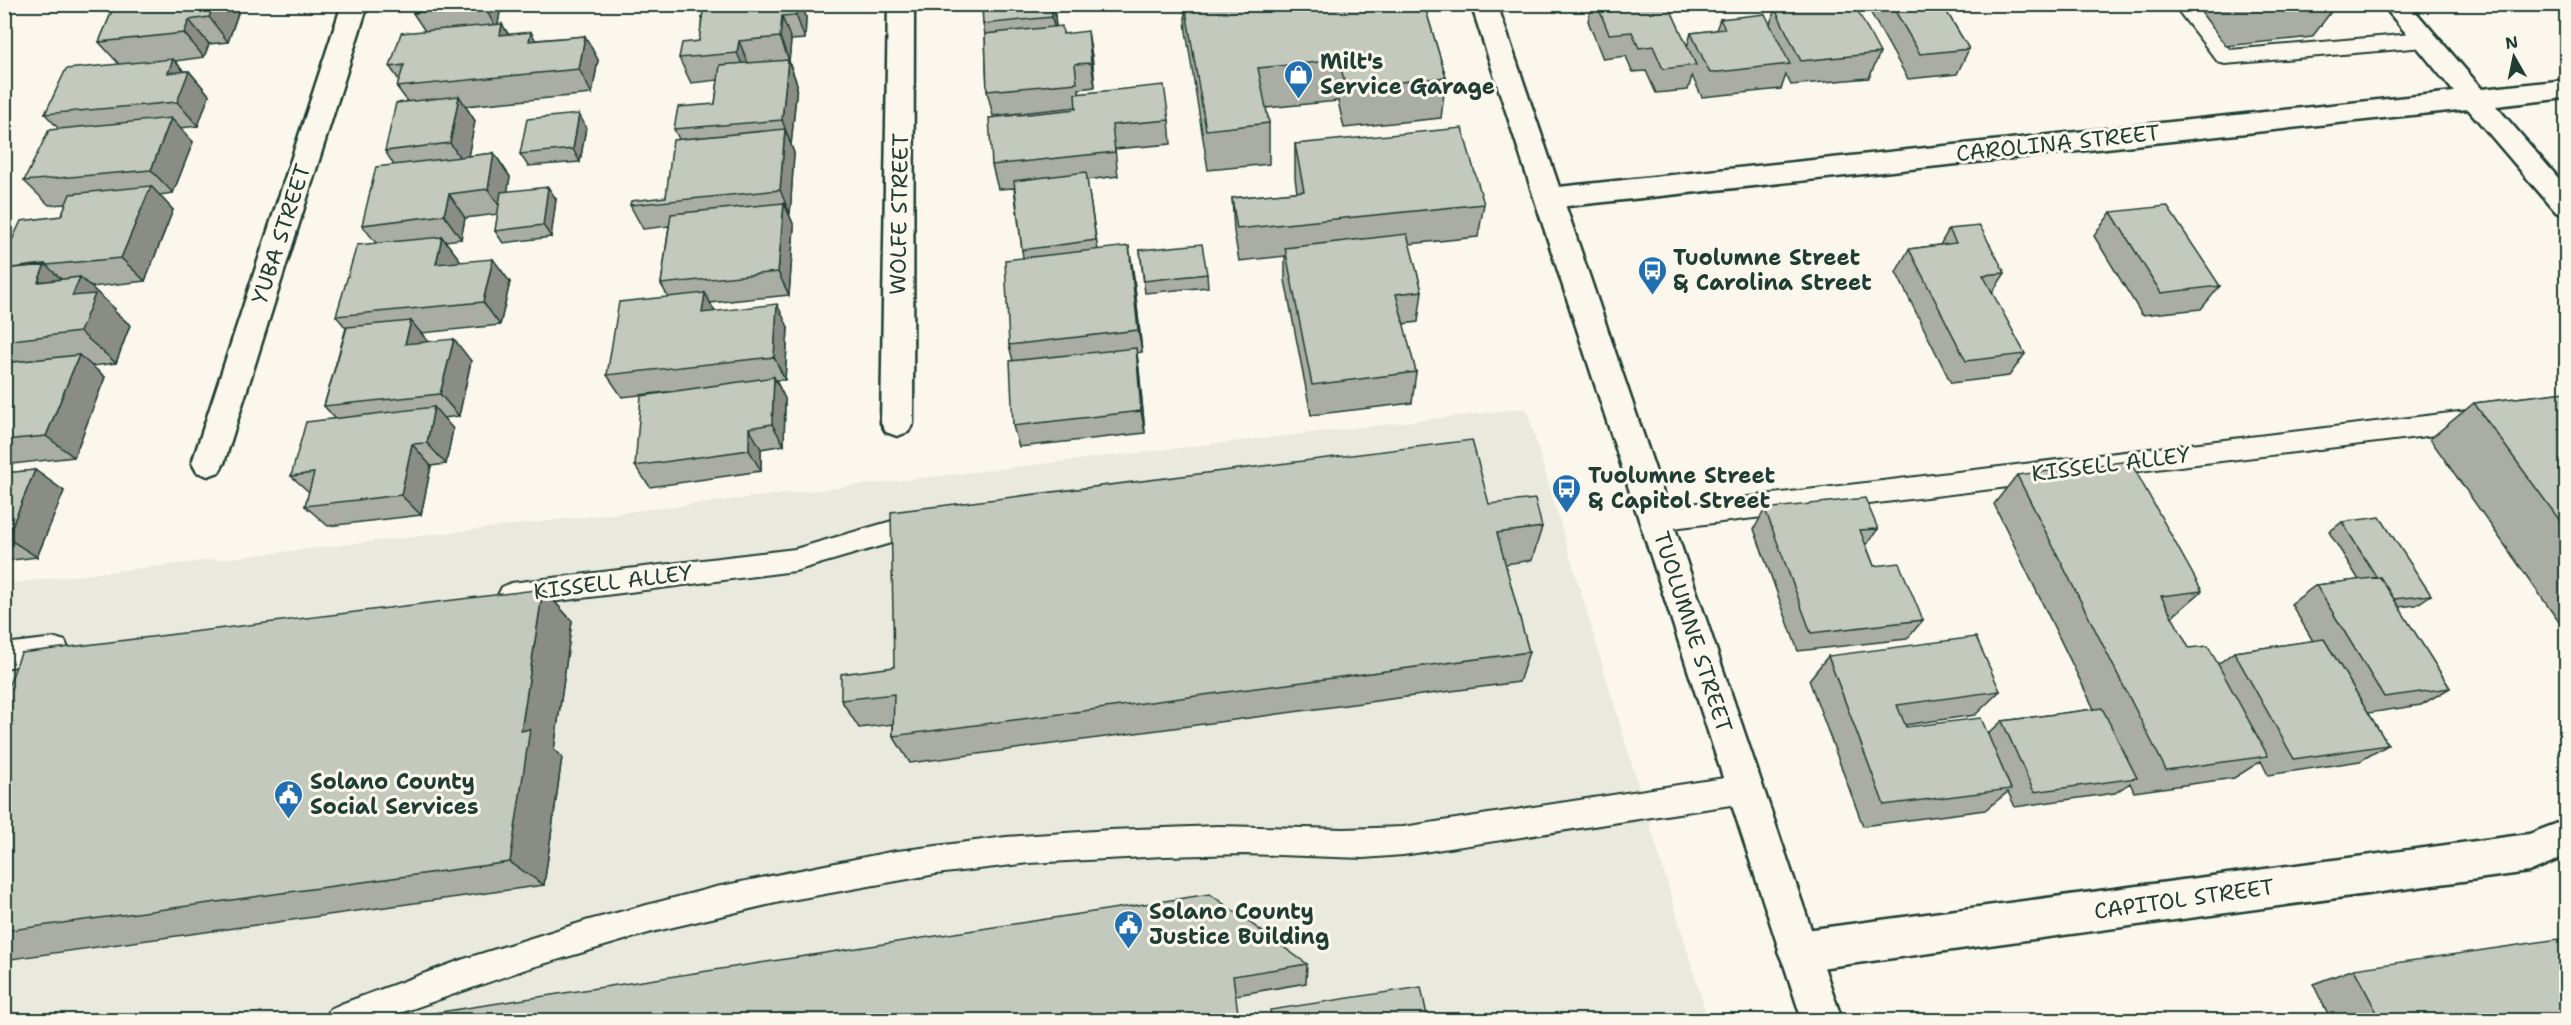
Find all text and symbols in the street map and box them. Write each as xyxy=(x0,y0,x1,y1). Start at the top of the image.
north arrow xyxy=(2484,27,2544,87)
text: N xyxy=(2504,31,2520,54)
place label: Milt's Service Garage xyxy=(1320,47,1495,101)
shop icon: Milt's Service Garage xyxy=(1283,58,1315,100)
street label: CAROLINA STREET xyxy=(1955,118,2162,168)
street label: WOLFE STREET xyxy=(883,132,915,295)
street label: YUBA STREET xyxy=(245,160,317,308)
place label: Tuolumne Street & Carolina Street xyxy=(1673,243,1872,297)
bus stop icon: Tuolumne Street & Carolina Street xyxy=(1636,254,1668,296)
street label: KISSELL ALLEY xyxy=(2030,440,2192,488)
place label: Tuolumne Street & Capitol Street xyxy=(1588,461,1775,515)
bus stop icon: Tuolumne Street & Capitol Street xyxy=(1551,472,1583,514)
street label: TUOLUMNE STREET xyxy=(1647,528,1739,737)
street label: KISSELL ALLEY xyxy=(532,558,694,606)
place label: Solano County Social Services xyxy=(310,767,479,821)
public building icon: Solano County Social Services xyxy=(273,778,305,820)
street label: CAPITOL STREET xyxy=(2092,872,2276,926)
place label: Solano County Justice Building xyxy=(1149,897,1329,951)
public building icon: Solano County Justice Building xyxy=(1112,908,1144,950)

